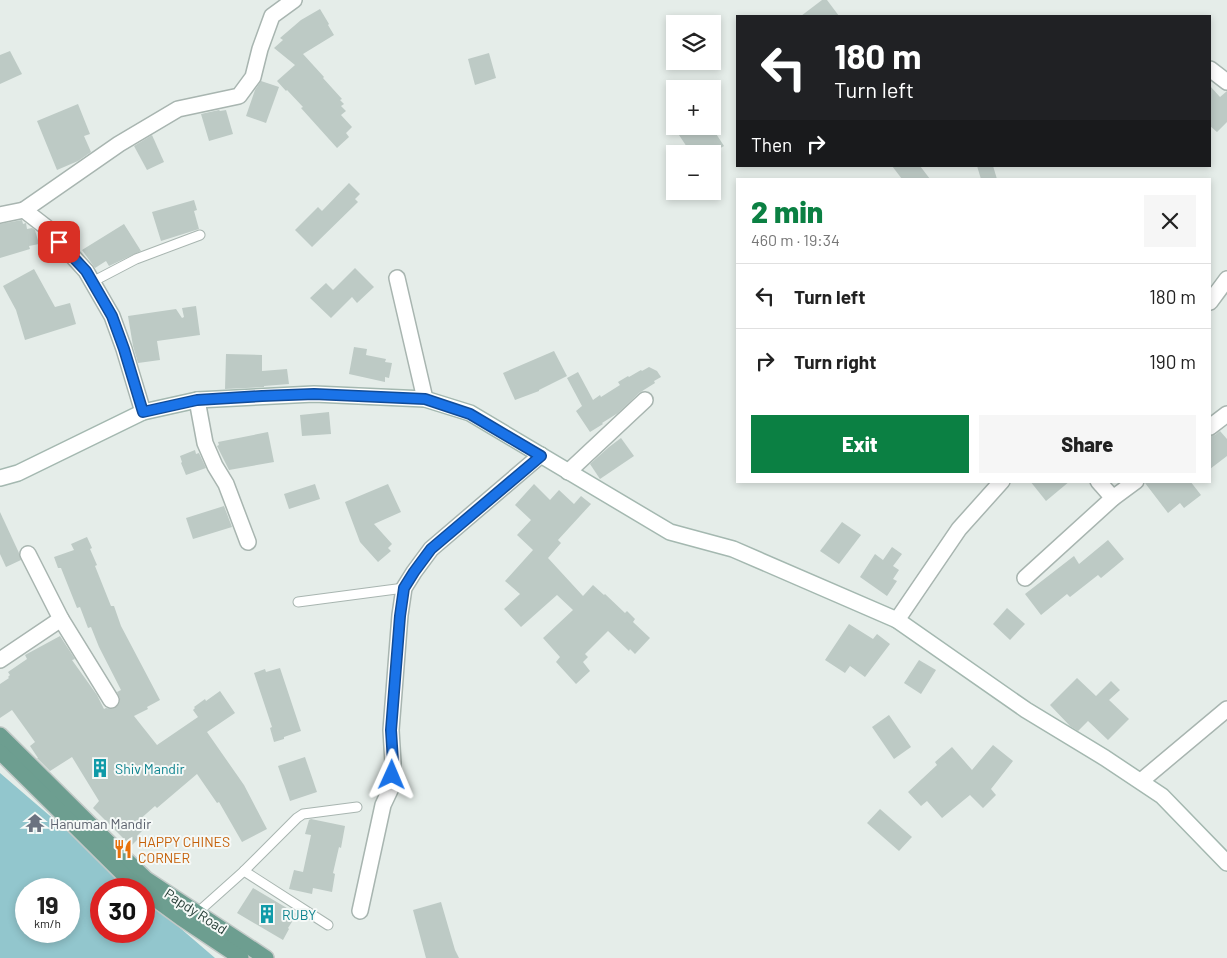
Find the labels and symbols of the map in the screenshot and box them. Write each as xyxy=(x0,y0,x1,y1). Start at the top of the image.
pin xyxy=(38,221,80,263)
position arrow xyxy=(365,748,417,800)
building icon: Shiv Mandir xyxy=(89,757,111,779)
place label: Shiv Mandir xyxy=(115,760,185,777)
temple icon: Hanuman Mandir xyxy=(24,812,46,834)
place label: Hanuman Mandir xyxy=(50,815,151,832)
place label: HAPPY CHINES CORNER xyxy=(138,833,230,866)
restaurant icon: HAPPY CHINES CORNER xyxy=(112,838,134,860)
speed limit sign: 30 xyxy=(90,878,155,943)
street label: Papdy Road xyxy=(162,885,230,937)
building icon: RUBY xyxy=(256,903,278,925)
place label: RUBY xyxy=(282,906,316,923)

